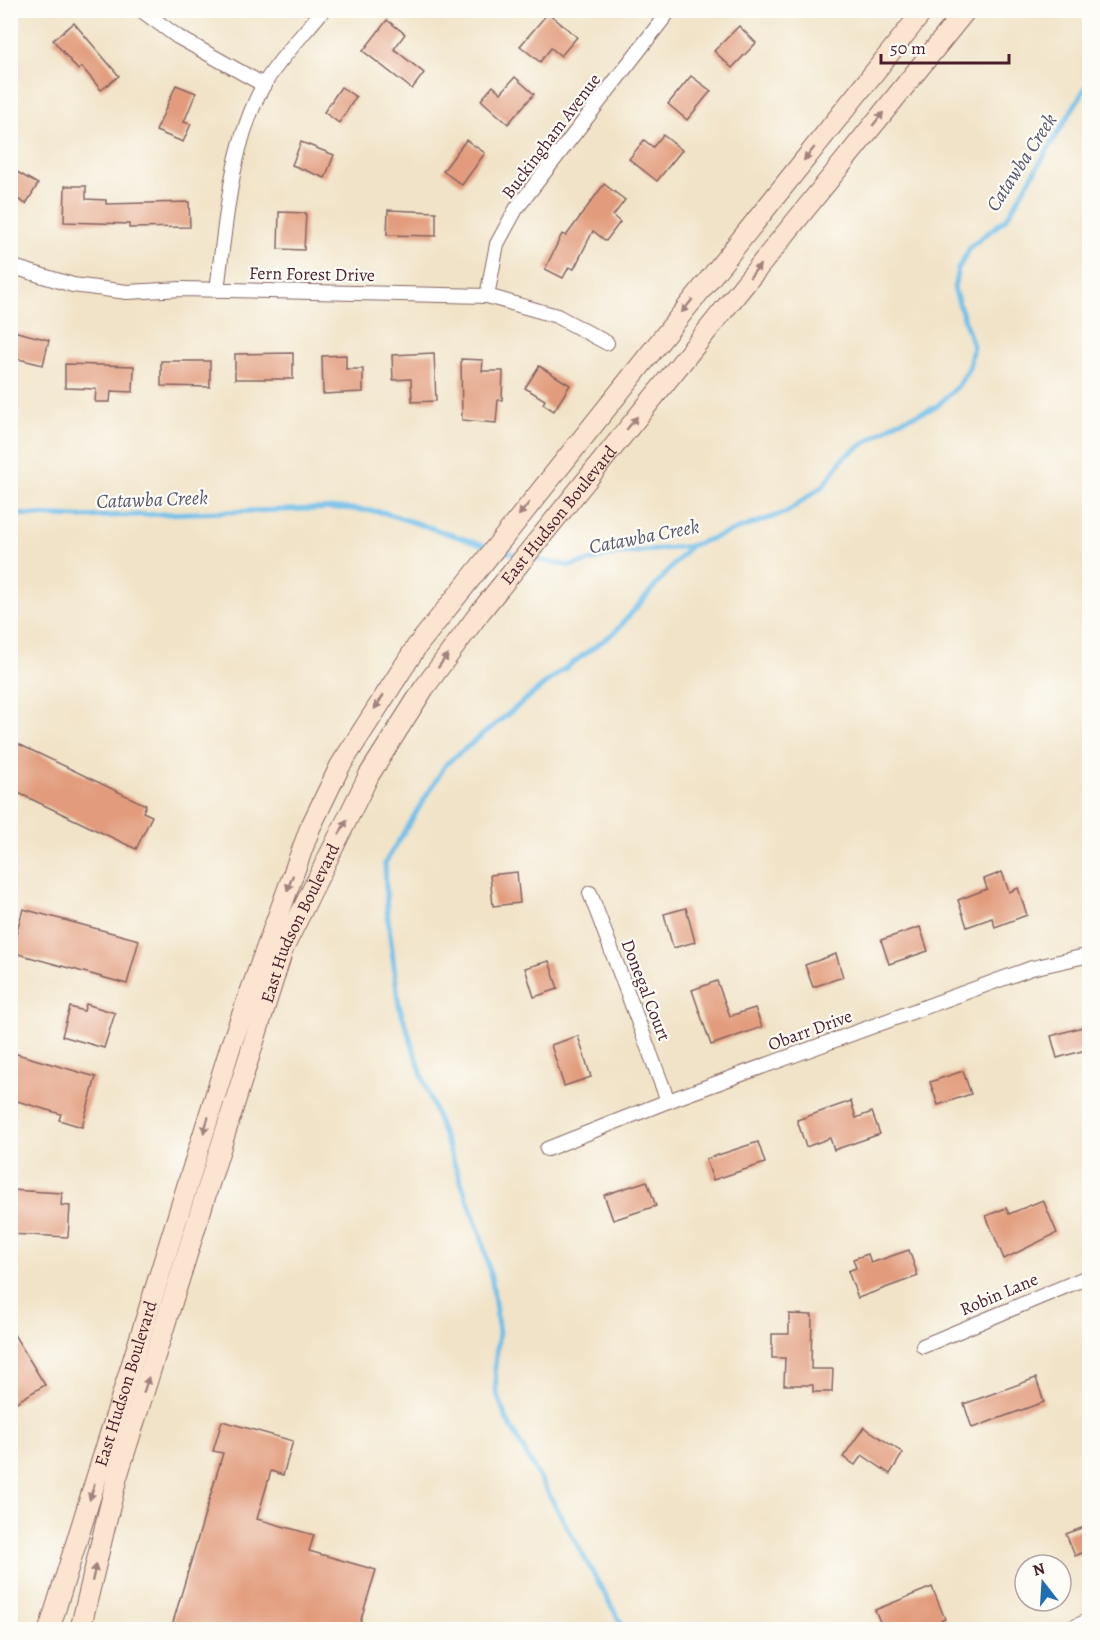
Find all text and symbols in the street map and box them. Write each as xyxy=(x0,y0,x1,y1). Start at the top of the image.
scale bar xyxy=(881,27,1008,65)
text: 50 m xyxy=(890,36,926,60)
street label: Buckingham Avenue xyxy=(496,68,606,204)
water label: Catawba Creek xyxy=(980,108,1063,216)
one-way arrow xyxy=(871,112,883,127)
one-way arrow xyxy=(803,147,815,162)
street label: Fern Forest Drive xyxy=(249,261,375,287)
one-way arrow xyxy=(748,264,761,279)
one-way arrow xyxy=(681,299,693,314)
one-way arrow xyxy=(626,415,638,430)
street label: East Hudson Boulevard xyxy=(495,440,622,590)
water label: Catawba Creek xyxy=(96,484,208,515)
one-way arrow xyxy=(519,501,531,516)
water label: Catawba Creek xyxy=(587,513,702,560)
one-way arrow xyxy=(437,653,449,668)
one-way arrow xyxy=(373,694,384,710)
one-way arrow xyxy=(338,819,347,836)
street label: East Hudson Boulevard xyxy=(255,839,345,1006)
one-way arrow xyxy=(284,874,294,892)
street label: Donegal Court xyxy=(616,936,676,1044)
street label: Obarr Drive xyxy=(765,1004,855,1056)
one-way arrow xyxy=(201,1116,210,1134)
street label: Robin Lane xyxy=(956,1267,1042,1321)
street label: East Hudson Boulevard xyxy=(89,1297,163,1470)
one-way arrow xyxy=(141,1376,151,1394)
one-way arrow xyxy=(86,1483,96,1501)
north arrow xyxy=(1013,1553,1073,1613)
text: N xyxy=(1030,1557,1048,1582)
one-way arrow xyxy=(89,1564,99,1582)

